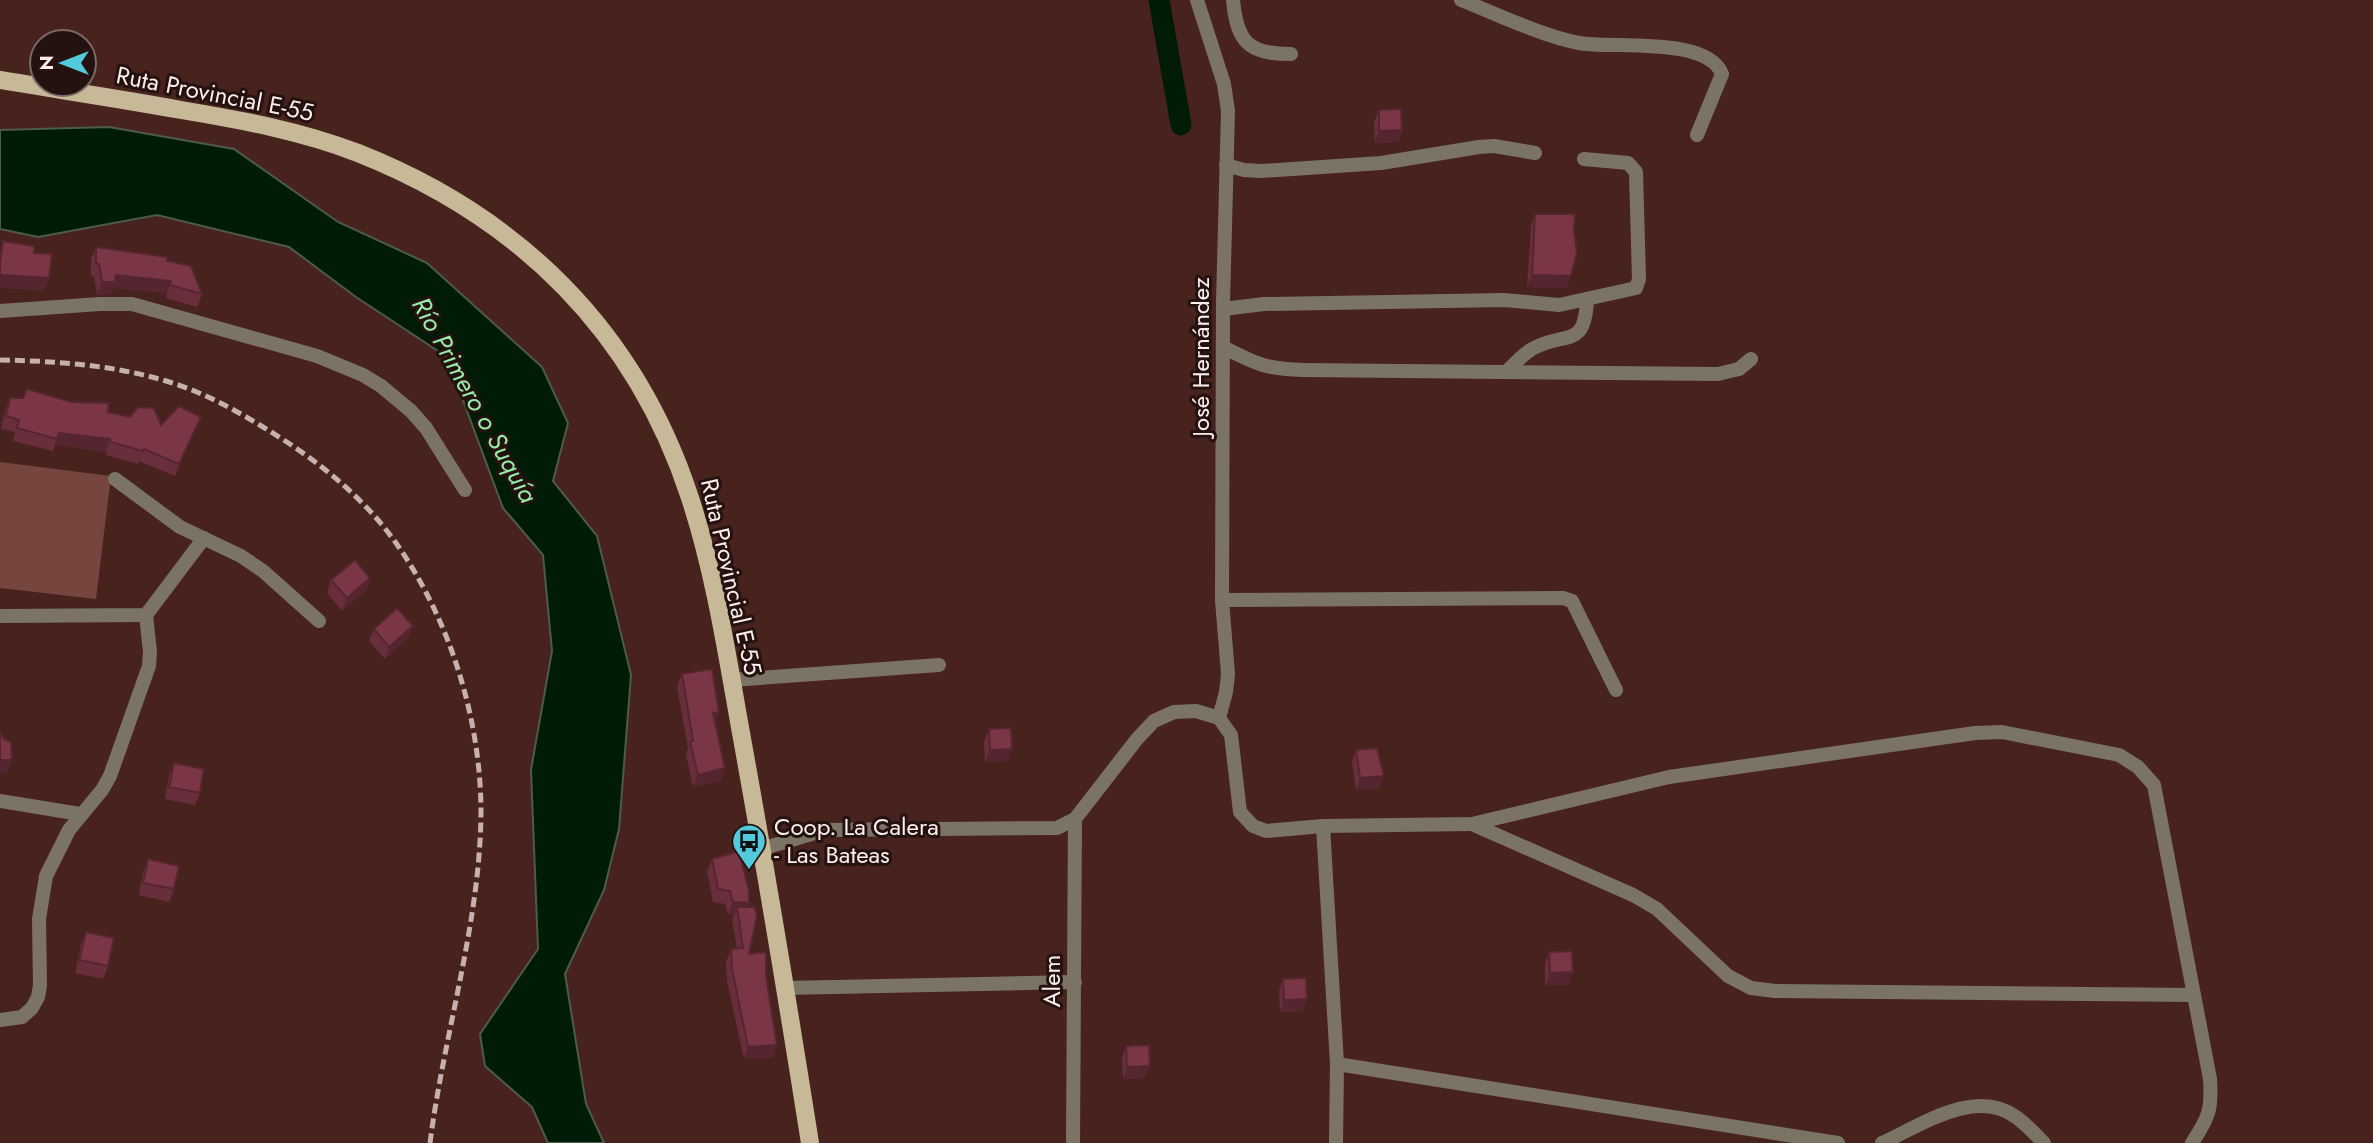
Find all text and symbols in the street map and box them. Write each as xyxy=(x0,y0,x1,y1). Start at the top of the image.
north arrow xyxy=(28,28,98,98)
text: N xyxy=(33,55,60,71)
street label: Ruta Provincial E-55 xyxy=(113,57,317,130)
street label: José Hernández xyxy=(1183,277,1218,440)
water label: Río Primero o Suquía xyxy=(402,290,548,511)
street label: Ruta Provincial E-55 xyxy=(692,475,771,679)
place label: Coop. La Calera - Las Bateas xyxy=(774,809,939,872)
bus stop icon: Coop. La Calera - Las Bateas xyxy=(730,822,768,871)
street label: Alem xyxy=(1034,955,1069,1007)

